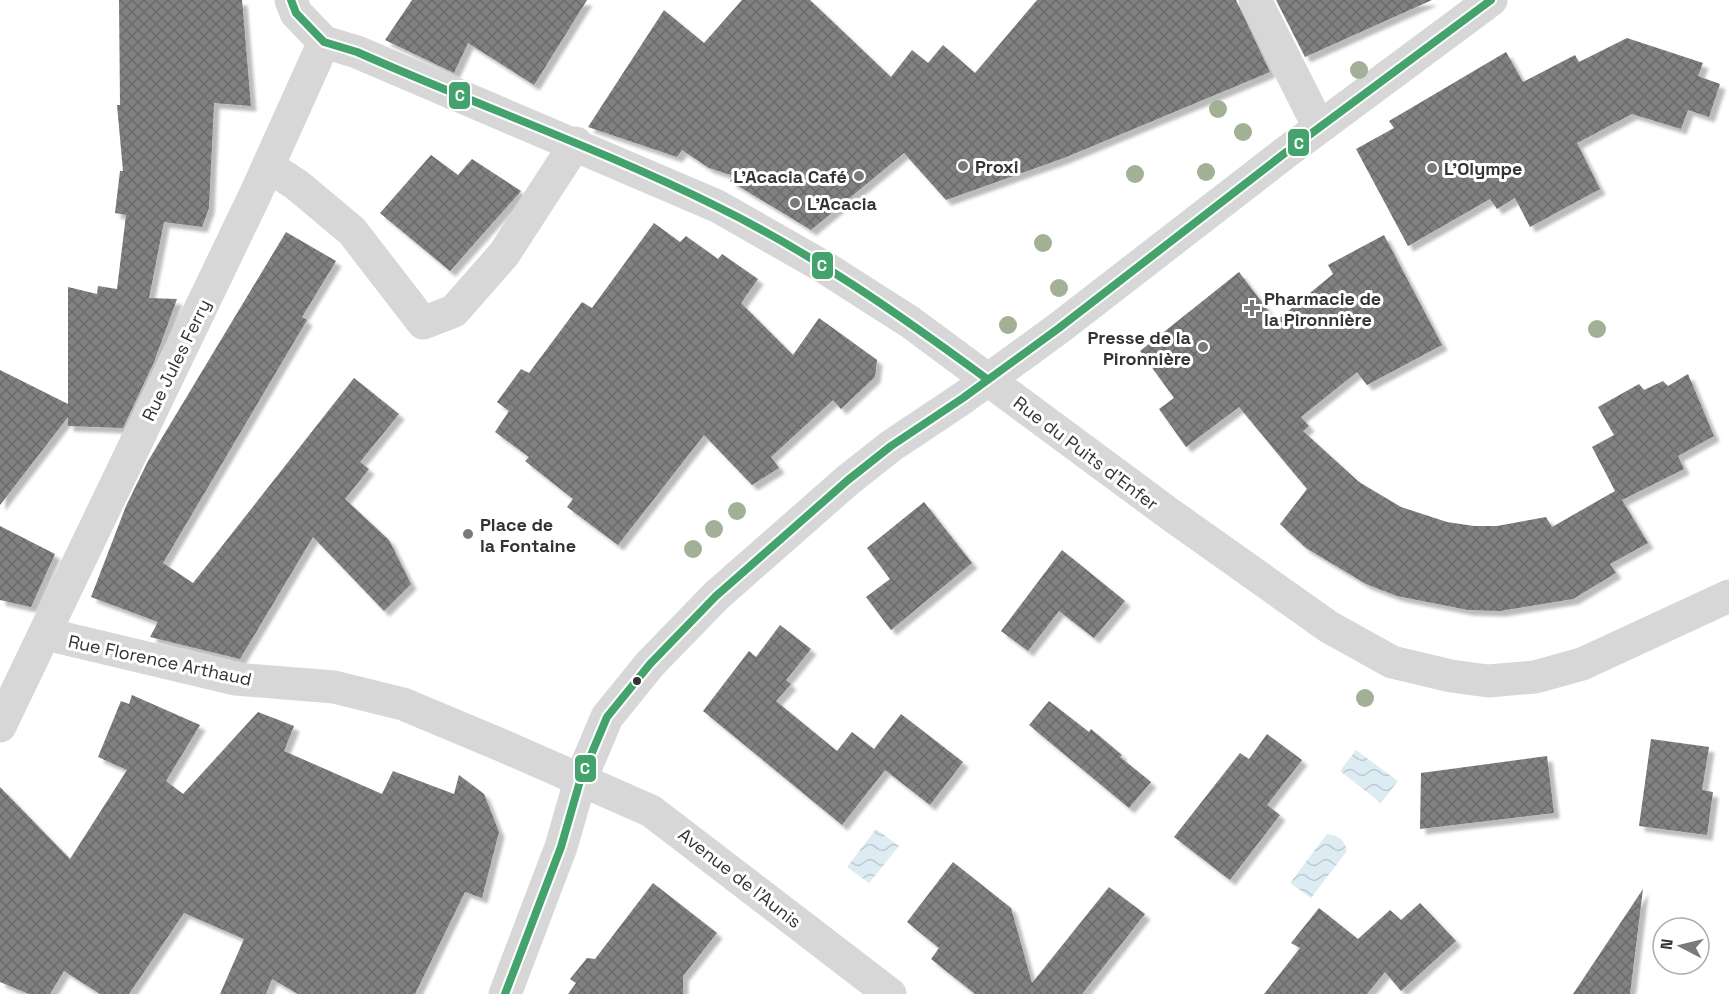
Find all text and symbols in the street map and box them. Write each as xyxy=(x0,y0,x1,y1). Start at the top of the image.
line badge: C xyxy=(448,81,471,110)
text: C xyxy=(455,85,465,106)
line badge: C xyxy=(1287,128,1310,157)
text: C xyxy=(1294,133,1304,154)
place label: Proxi xyxy=(975,155,1019,178)
place label: L'Olympe xyxy=(1444,157,1522,180)
marker: Proxi xyxy=(956,159,970,173)
marker: L'Olympe xyxy=(1425,161,1439,175)
place label: L'Acacia Café xyxy=(733,165,847,188)
marker: L'Acacia Café xyxy=(852,169,866,183)
place label: L'Acacia xyxy=(807,192,878,215)
marker: L'Acacia xyxy=(788,196,802,210)
line badge: C xyxy=(811,251,834,280)
text: C xyxy=(817,255,827,276)
place label: Pharmacie de la Pironnière xyxy=(1264,287,1381,331)
street label: Rue Jules Ferry xyxy=(137,295,215,425)
marker: Pharmacie de la Pironnière xyxy=(1245,301,1259,315)
place label: Presse de la Pironnière xyxy=(1087,326,1192,370)
marker: Presse de la Pironnière xyxy=(1196,340,1210,354)
street label: Rue du Puits d'Enfer xyxy=(1009,391,1163,515)
place label: Place de la Fontaine xyxy=(480,513,576,557)
marker: Place de la Fontaine xyxy=(461,527,475,541)
street label: Rue Florence Arthaud xyxy=(66,629,254,691)
unlabelled marker xyxy=(631,675,643,687)
line badge: C xyxy=(574,754,597,783)
text: C xyxy=(580,758,590,779)
street label: Avenue de l'Aunis xyxy=(674,823,806,933)
north arrow xyxy=(1651,916,1711,976)
text: N xyxy=(1656,938,1678,951)

